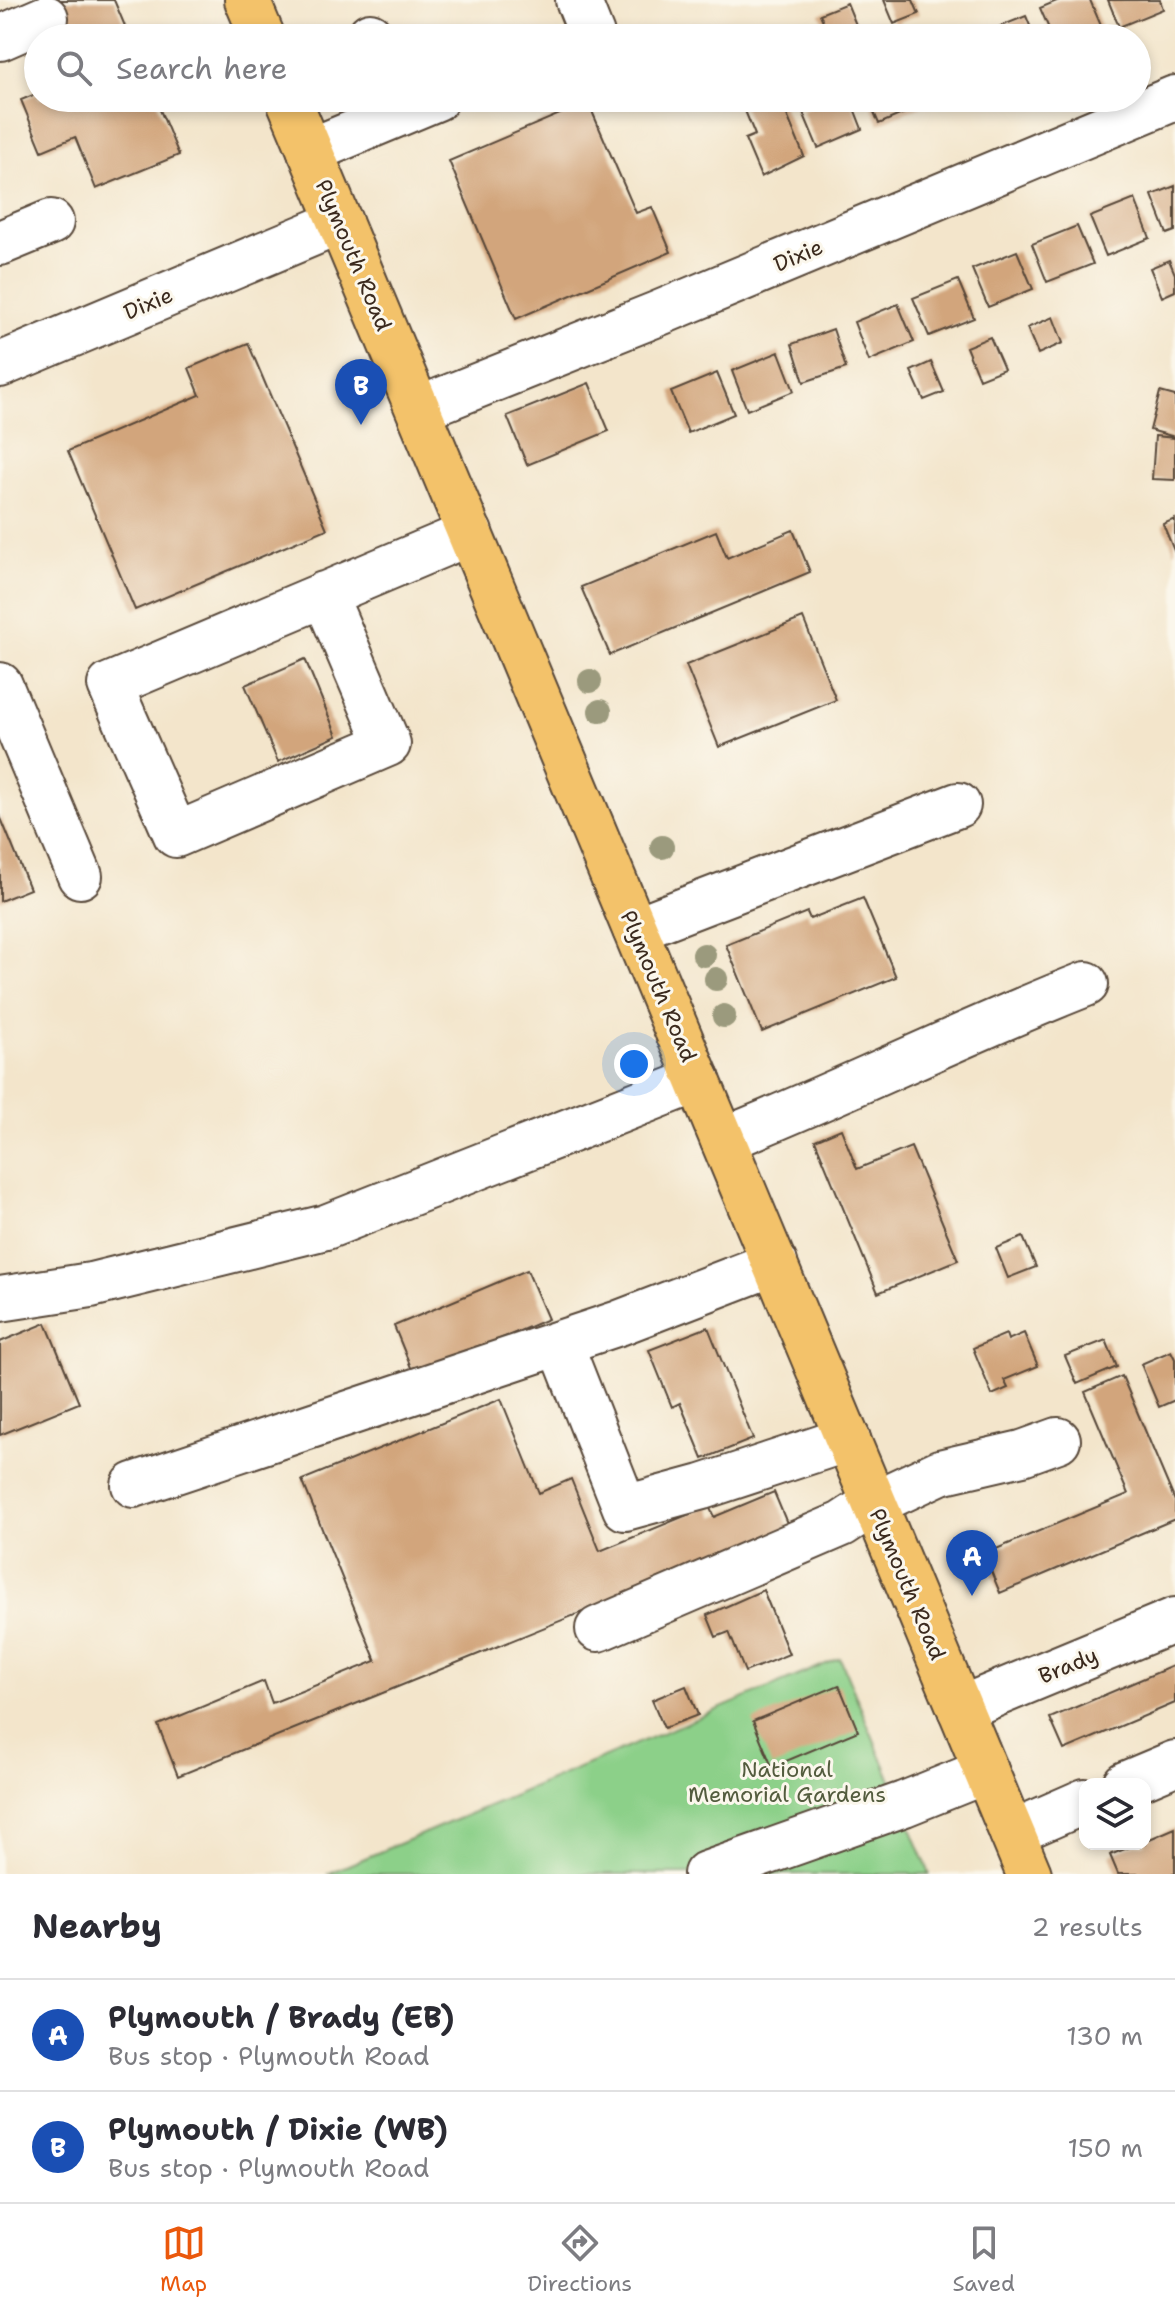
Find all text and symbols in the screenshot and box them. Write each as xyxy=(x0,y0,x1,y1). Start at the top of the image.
search box xyxy=(24,24,1151,112)
icon: search xyxy=(52,46,96,90)
text: Search here xyxy=(116,48,287,89)
street label: Plymouth Road xyxy=(309,175,399,335)
street label: Dixie xyxy=(769,232,827,279)
street label: Dixie xyxy=(119,280,177,327)
pin: B xyxy=(335,359,387,425)
street label: Plymouth Road xyxy=(614,906,704,1066)
your location xyxy=(614,1044,654,1084)
street label: Plymouth Road xyxy=(863,1504,953,1664)
pin: A xyxy=(946,1530,998,1596)
street label: Brady xyxy=(1034,1640,1102,1690)
park label: National Memorial Gardens xyxy=(688,1755,886,1809)
map controls xyxy=(1079,1778,1151,1850)
button: layers xyxy=(1079,1778,1151,1850)
text: Nearby xyxy=(32,1903,162,1949)
text: 2 results xyxy=(1031,1909,1143,1944)
text: Plymouth / Brady (EB) xyxy=(108,1997,455,2038)
text: A xyxy=(48,2018,68,2053)
text: 130 m xyxy=(1066,2018,1143,2053)
text: Bus stop · Plymouth Road xyxy=(108,2038,429,2073)
text: Plymouth / Dixie (WB) xyxy=(108,2109,448,2150)
text: B xyxy=(50,2130,66,2165)
text: 150 m xyxy=(1067,2130,1143,2165)
text: Bus stop · Plymouth Road xyxy=(108,2150,429,2185)
tab: Map xyxy=(160,2221,207,2298)
tab: Directions xyxy=(527,2221,632,2298)
tab: Saved xyxy=(952,2221,1015,2298)

